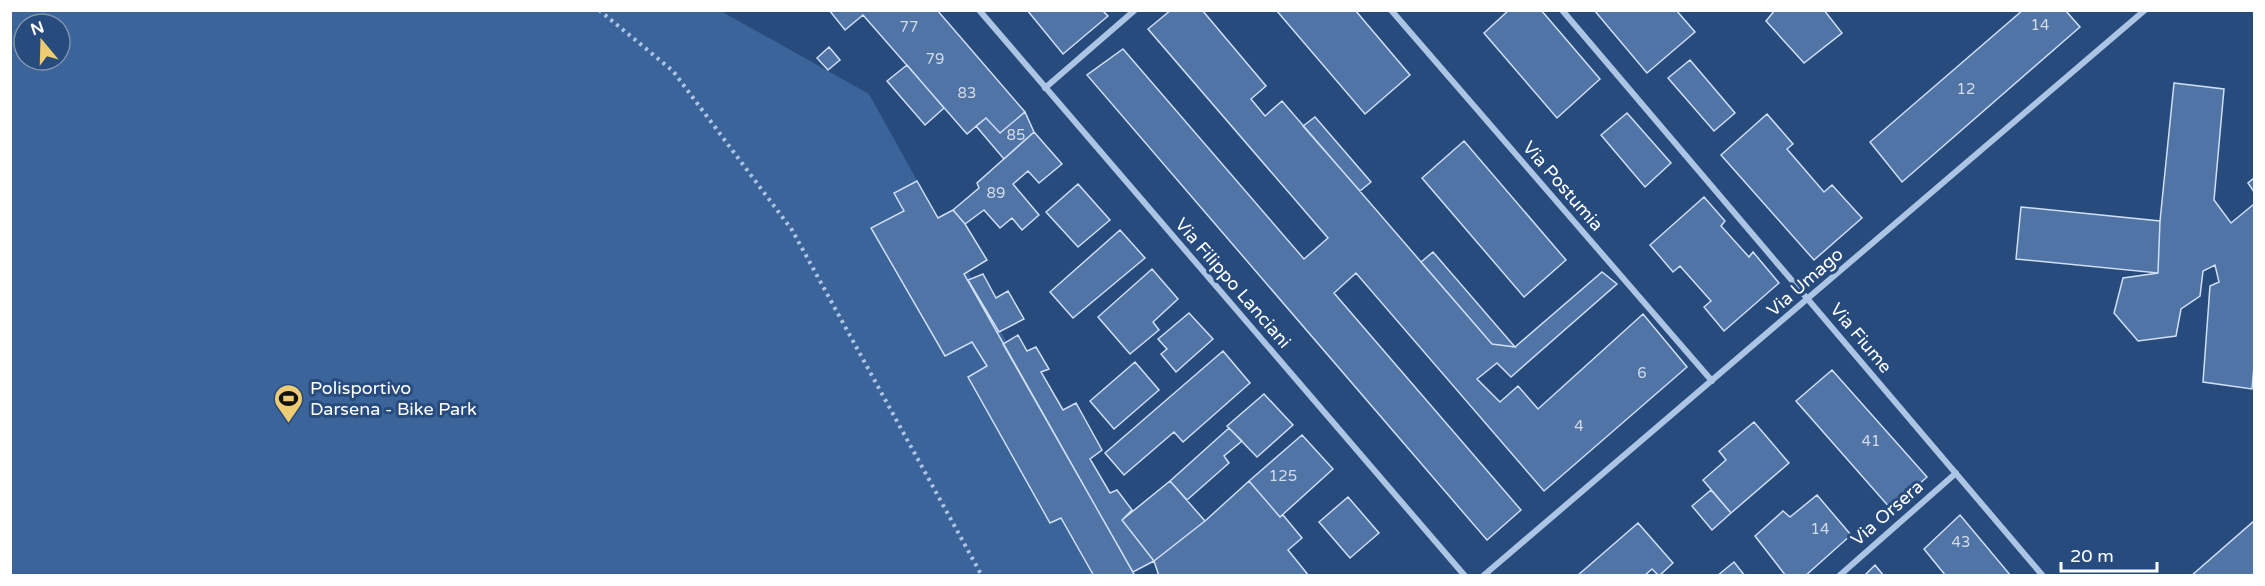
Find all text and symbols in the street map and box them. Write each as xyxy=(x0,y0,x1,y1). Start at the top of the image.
north arrow xyxy=(12,12,72,72)
house number: 14 xyxy=(2031,16,2049,34)
text: N xyxy=(28,17,47,40)
house number: 77 xyxy=(900,18,918,36)
house number: 79 xyxy=(926,50,944,68)
house number: 12 xyxy=(1957,80,1975,98)
house number: 83 xyxy=(958,84,976,102)
house number: 85 xyxy=(1007,126,1025,144)
street label: Via Postumia xyxy=(1518,137,1608,235)
house number: 89 xyxy=(987,184,1005,202)
street label: Via Filippo Lanciani xyxy=(1171,213,1295,353)
street label: Via Umago xyxy=(1762,243,1848,321)
street label: Via Fiume xyxy=(1825,299,1897,377)
house number: 6 xyxy=(1637,364,1647,382)
place label: Polisportivo Darsena - Bike Park xyxy=(310,377,477,420)
sports icon: Polisportivo Darsena - Bike Park xyxy=(273,382,305,424)
house number: 4 xyxy=(1574,417,1584,435)
house number: 41 xyxy=(1862,432,1880,450)
house number: 125 xyxy=(1269,467,1297,485)
street label: Via Orsera xyxy=(1846,476,1928,550)
house number: 14 xyxy=(1811,520,1829,538)
house number: 43 xyxy=(1952,533,1970,551)
scale bar xyxy=(2061,535,2157,573)
text: 20 m xyxy=(2070,545,2114,567)

